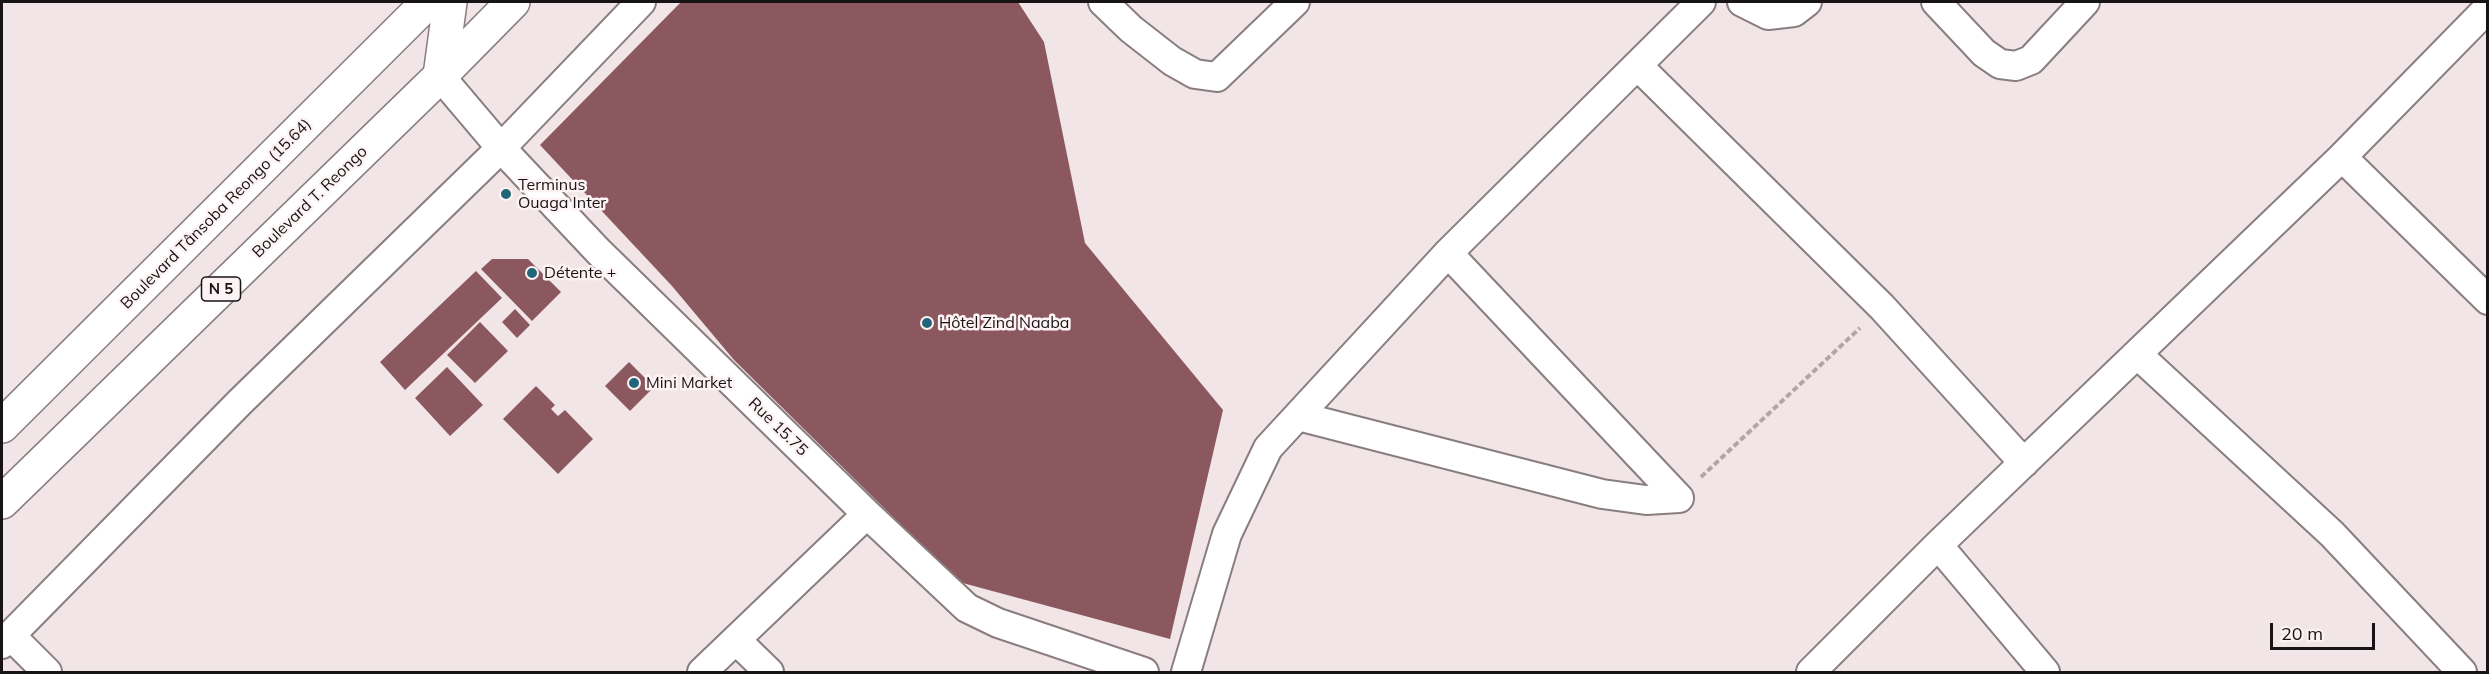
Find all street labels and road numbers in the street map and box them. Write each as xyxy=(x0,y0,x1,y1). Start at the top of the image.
street label: Boulevard Tânsoba Reongo (15.64) xyxy=(117,115,315,313)
street label: Boulevard T. Reongo xyxy=(248,142,372,262)
road number: N 5 xyxy=(202,277,240,301)
street label: Rue 15.75 xyxy=(744,394,812,460)

